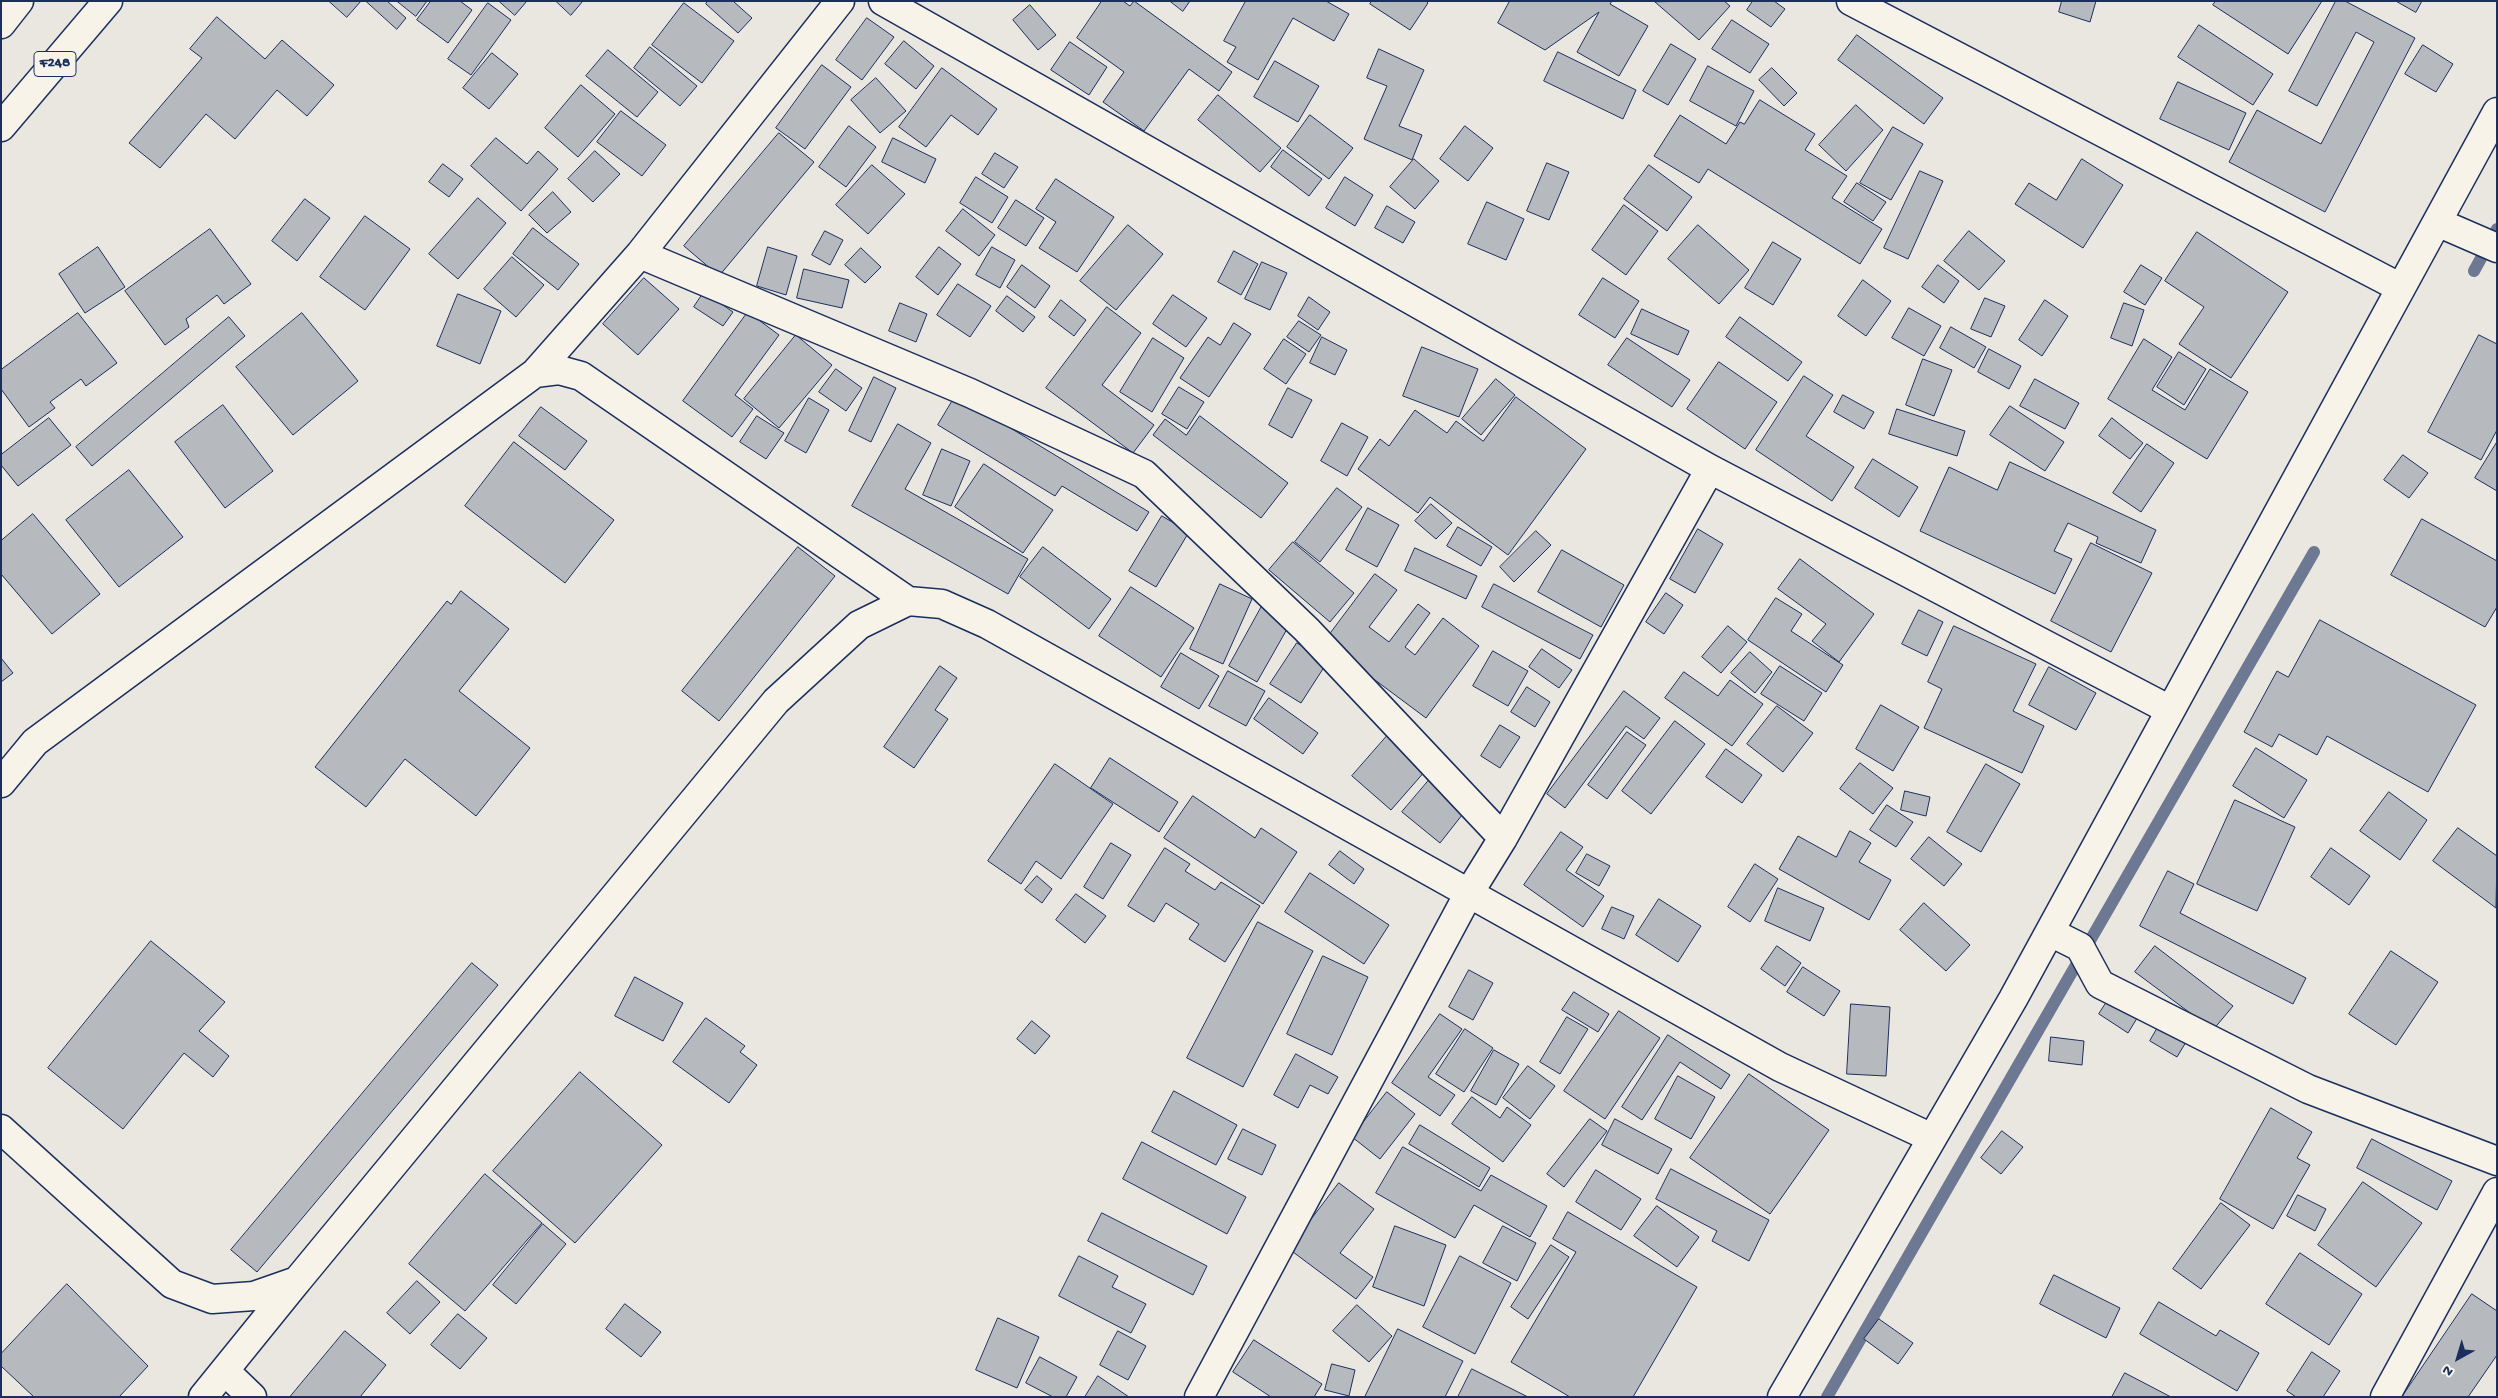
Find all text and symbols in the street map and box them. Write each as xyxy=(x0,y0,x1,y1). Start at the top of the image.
road number: F248 xyxy=(34,52,76,76)
north arrow xyxy=(2433,1333,2483,1383)
text: N xyxy=(2439,1361,2457,1380)

